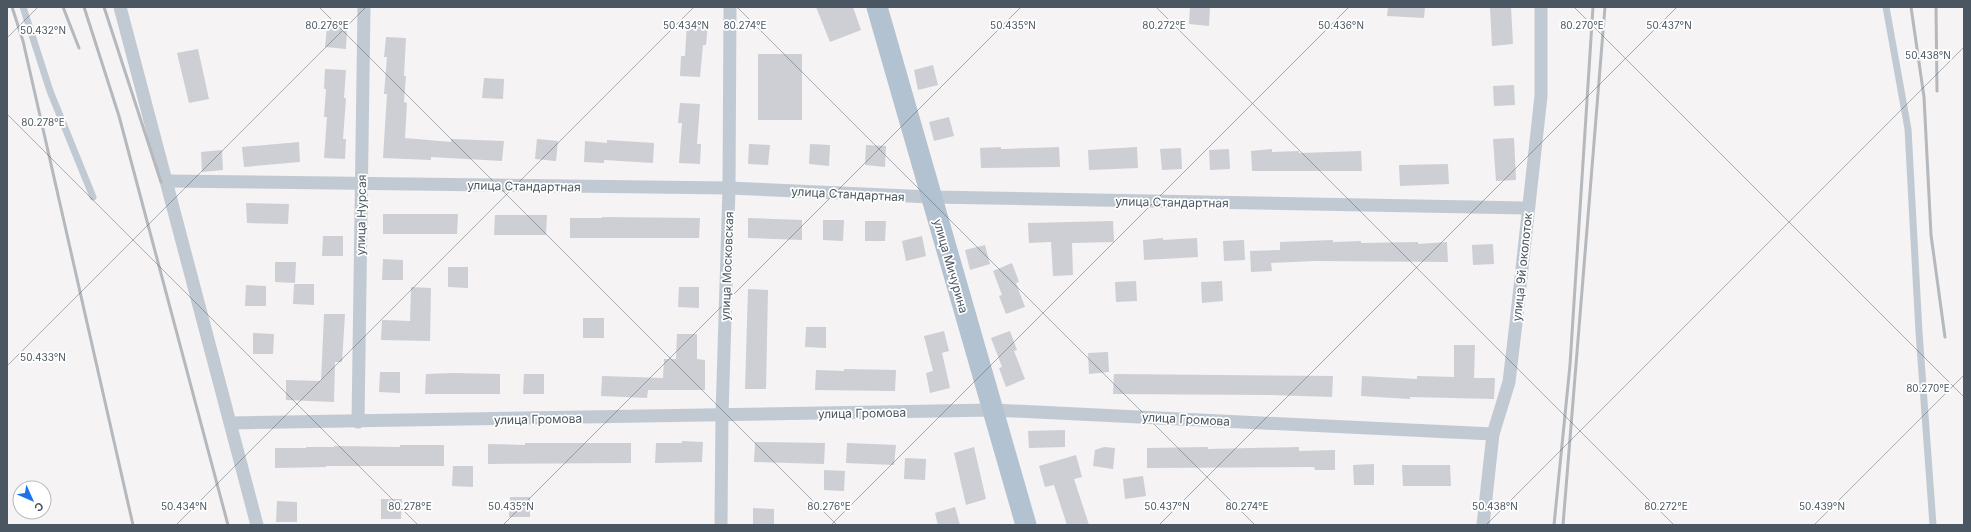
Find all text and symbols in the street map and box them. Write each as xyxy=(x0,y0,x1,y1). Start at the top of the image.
text: 80.276°E xyxy=(305,19,349,31)
text: 50.434°N xyxy=(663,19,709,31)
text: 80.274°E xyxy=(723,19,767,31)
text: 50.435°N xyxy=(990,19,1036,31)
text: 80.272°E xyxy=(1142,19,1186,31)
text: 50.436°N xyxy=(1318,19,1364,31)
text: 80.270°E xyxy=(1560,19,1604,31)
text: 50.437°N xyxy=(1646,19,1692,31)
text: 50.432°N xyxy=(20,24,66,36)
text: 50.438°N xyxy=(1905,49,1951,61)
text: 80.278°E xyxy=(21,116,65,128)
street label: улица Нурсая xyxy=(353,174,369,256)
street label: улица Стандартная xyxy=(467,178,581,194)
street label: улица Стандартная xyxy=(791,184,905,204)
street label: улица Стандартная xyxy=(1115,194,1229,210)
street label: улица Московская xyxy=(718,211,736,321)
street label: улица 9й околоток xyxy=(1509,211,1535,322)
street label: улица Мичурина xyxy=(930,217,972,315)
text: 50.433°N xyxy=(20,351,66,363)
text: 80.270°E xyxy=(1906,382,1950,394)
street label: улица Громова xyxy=(818,405,906,421)
street label: улица Громова xyxy=(1142,409,1230,429)
street label: улица Громова xyxy=(494,411,582,427)
north arrow xyxy=(12,480,52,520)
text: С xyxy=(31,499,47,515)
text: 50.434°N xyxy=(161,500,207,512)
text: 80.278°E xyxy=(388,500,432,512)
text: 50.435°N xyxy=(488,500,534,512)
text: 80.276°E xyxy=(807,500,851,512)
text: 50.437°N xyxy=(1144,500,1190,512)
text: 80.274°E xyxy=(1225,500,1269,512)
text: 50.438°N xyxy=(1472,500,1518,512)
text: 80.272°E xyxy=(1644,500,1688,512)
text: 50.439°N xyxy=(1799,500,1845,512)

